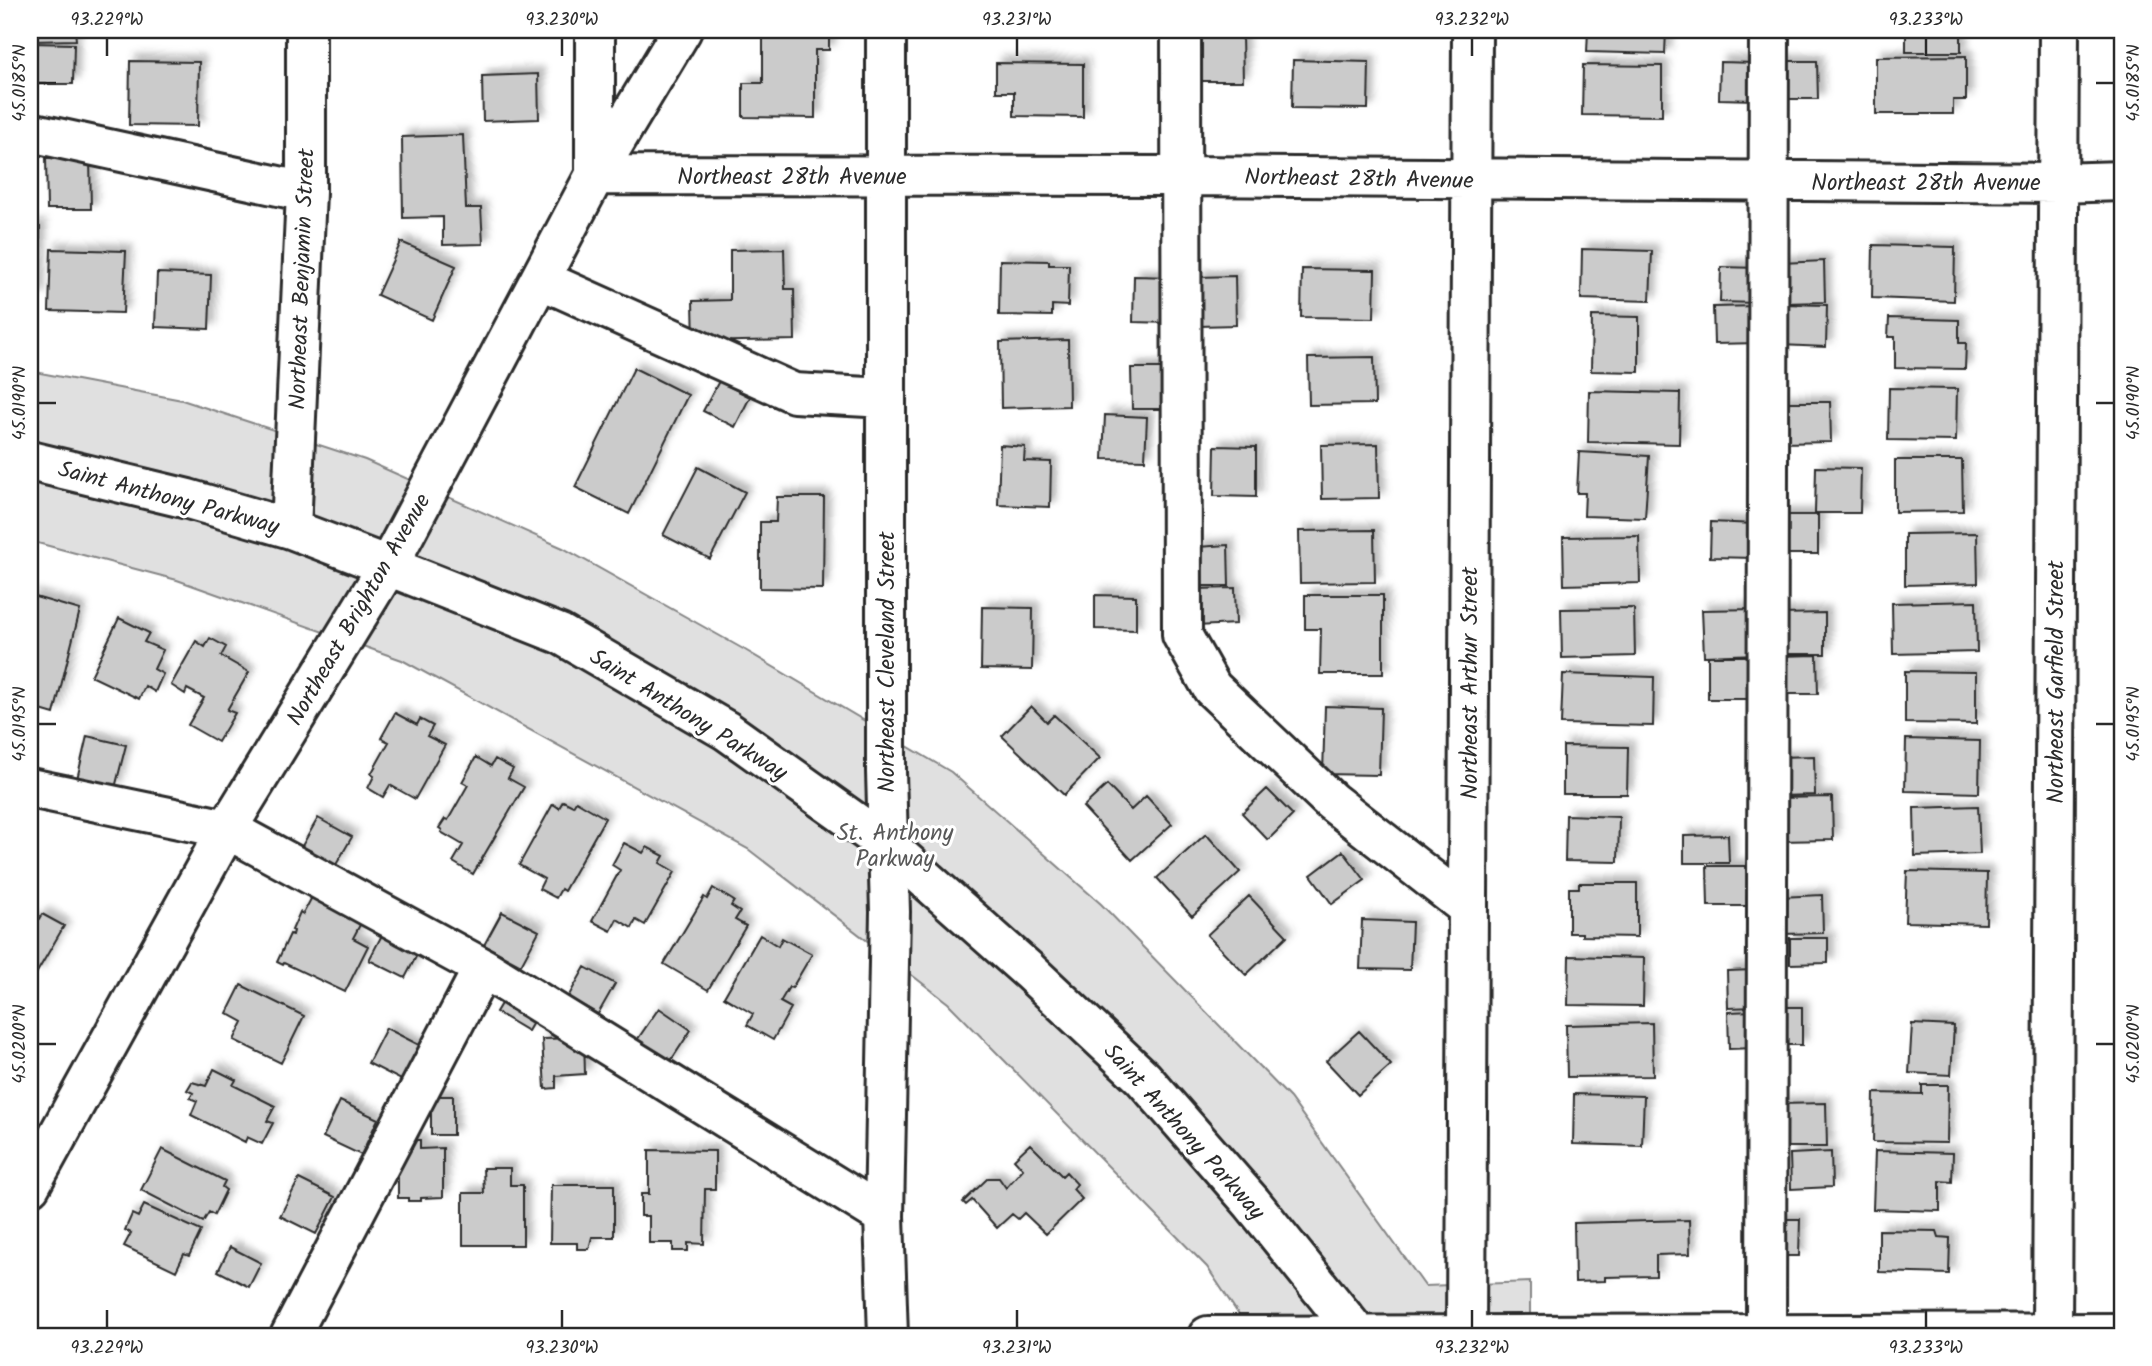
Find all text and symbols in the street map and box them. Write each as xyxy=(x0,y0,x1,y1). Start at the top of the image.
text: 93.229°W xyxy=(70,6,144,35)
text: 93.230°W xyxy=(525,6,599,35)
text: 93.231°W xyxy=(982,6,1052,35)
text: 93.232°W xyxy=(1435,6,1509,35)
text: 93.233°W xyxy=(1889,6,1963,35)
text: 45.0185°N xyxy=(6,44,35,122)
text: 45.0185°N xyxy=(2120,44,2149,122)
street label: Northeast Benjamin Street xyxy=(280,147,326,410)
street label: Northeast 28th Avenue xyxy=(677,160,907,196)
street label: Northeast 28th Avenue xyxy=(1244,160,1474,200)
street label: Northeast 28th Avenue xyxy=(1811,166,2041,202)
text: 45.0190°N xyxy=(6,366,35,440)
text: 45.0190°N xyxy=(2120,366,2149,440)
street label: Saint Anthony Parkway xyxy=(54,452,283,546)
street label: Northeast Brighton Avenue xyxy=(278,487,441,733)
street label: Northeast Cleveland Street xyxy=(870,530,906,793)
street label: Northeast Garfield Street xyxy=(2039,559,2075,804)
street label: Northeast Arthur Street xyxy=(1453,565,1489,799)
street label: Saint Anthony Parkway xyxy=(582,640,794,791)
text: 45.0195°N xyxy=(6,686,35,762)
text: 45.0195°N xyxy=(2120,686,2149,762)
park label: St. Anthony Parkway xyxy=(837,816,954,878)
text: 45.0200°N xyxy=(6,1004,35,1084)
text: 45.0200°N xyxy=(2120,1004,2149,1084)
street label: Saint Anthony Parkway xyxy=(1094,1036,1273,1229)
text: 93.229°W xyxy=(70,1334,144,1363)
text: 93.230°W xyxy=(525,1334,599,1363)
text: 93.231°W xyxy=(982,1334,1052,1363)
text: 93.232°W xyxy=(1435,1334,1509,1363)
text: 93.233°W xyxy=(1889,1334,1963,1363)

